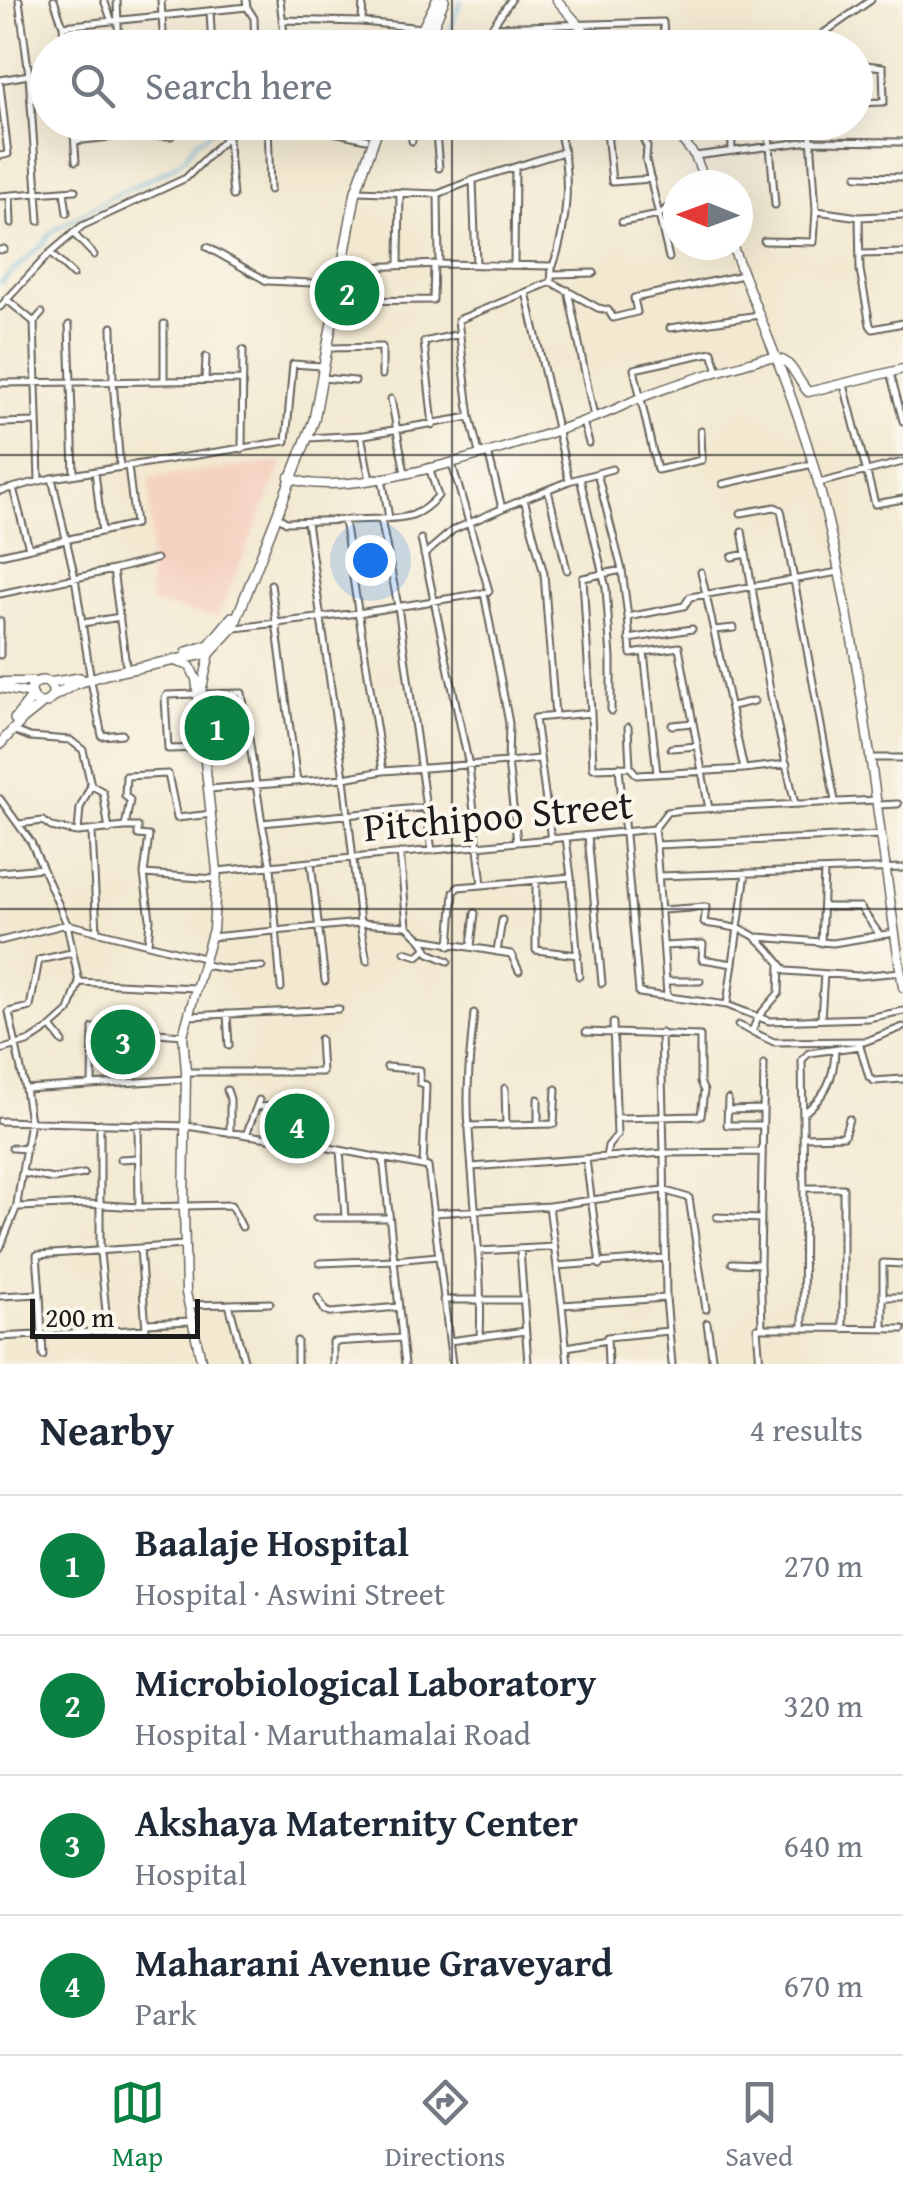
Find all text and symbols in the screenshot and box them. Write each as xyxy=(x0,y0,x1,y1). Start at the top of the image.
search box xyxy=(30,30,873,140)
text: Search here xyxy=(145,57,333,113)
icon: search xyxy=(65,58,120,113)
north arrow xyxy=(663,170,753,260)
pin: 2 xyxy=(314,256,380,330)
your location xyxy=(345,535,396,586)
pin: 1 xyxy=(184,690,250,766)
street label: Pitchipoo Street xyxy=(361,774,635,856)
pin: 3 xyxy=(90,1004,156,1080)
pin: 4 xyxy=(264,1088,330,1164)
scale bar xyxy=(30,1294,200,1338)
text: 200 m xyxy=(45,1296,114,1337)
text: Nearby xyxy=(40,1399,174,1460)
text: 4 results xyxy=(750,1406,863,1453)
text: Baalaje Hospital xyxy=(135,1514,409,1570)
text: 1 xyxy=(64,1542,81,1589)
text: 270 m xyxy=(784,1542,863,1589)
text: Hospital · Aswini Street xyxy=(135,1570,445,1617)
text: Microbiological Laboratory xyxy=(135,1654,596,1710)
text: 2 xyxy=(64,1682,81,1729)
text: 320 m xyxy=(784,1682,863,1729)
text: Hospital · Maruthamalai Road xyxy=(135,1710,531,1757)
text: Akshaya Maternity Center xyxy=(135,1794,578,1850)
text: 3 xyxy=(64,1822,81,1869)
text: 640 m xyxy=(784,1822,863,1869)
text: Hospital xyxy=(135,1850,247,1897)
text: Maharani Avenue Graveyard xyxy=(135,1934,613,1990)
text: 4 xyxy=(64,1962,81,2009)
text: 670 m xyxy=(784,1962,863,2009)
text: Park xyxy=(135,1990,197,2037)
tab: Map xyxy=(110,2075,165,2176)
tab: Directions xyxy=(385,2075,505,2176)
tab: Saved xyxy=(725,2075,793,2176)

